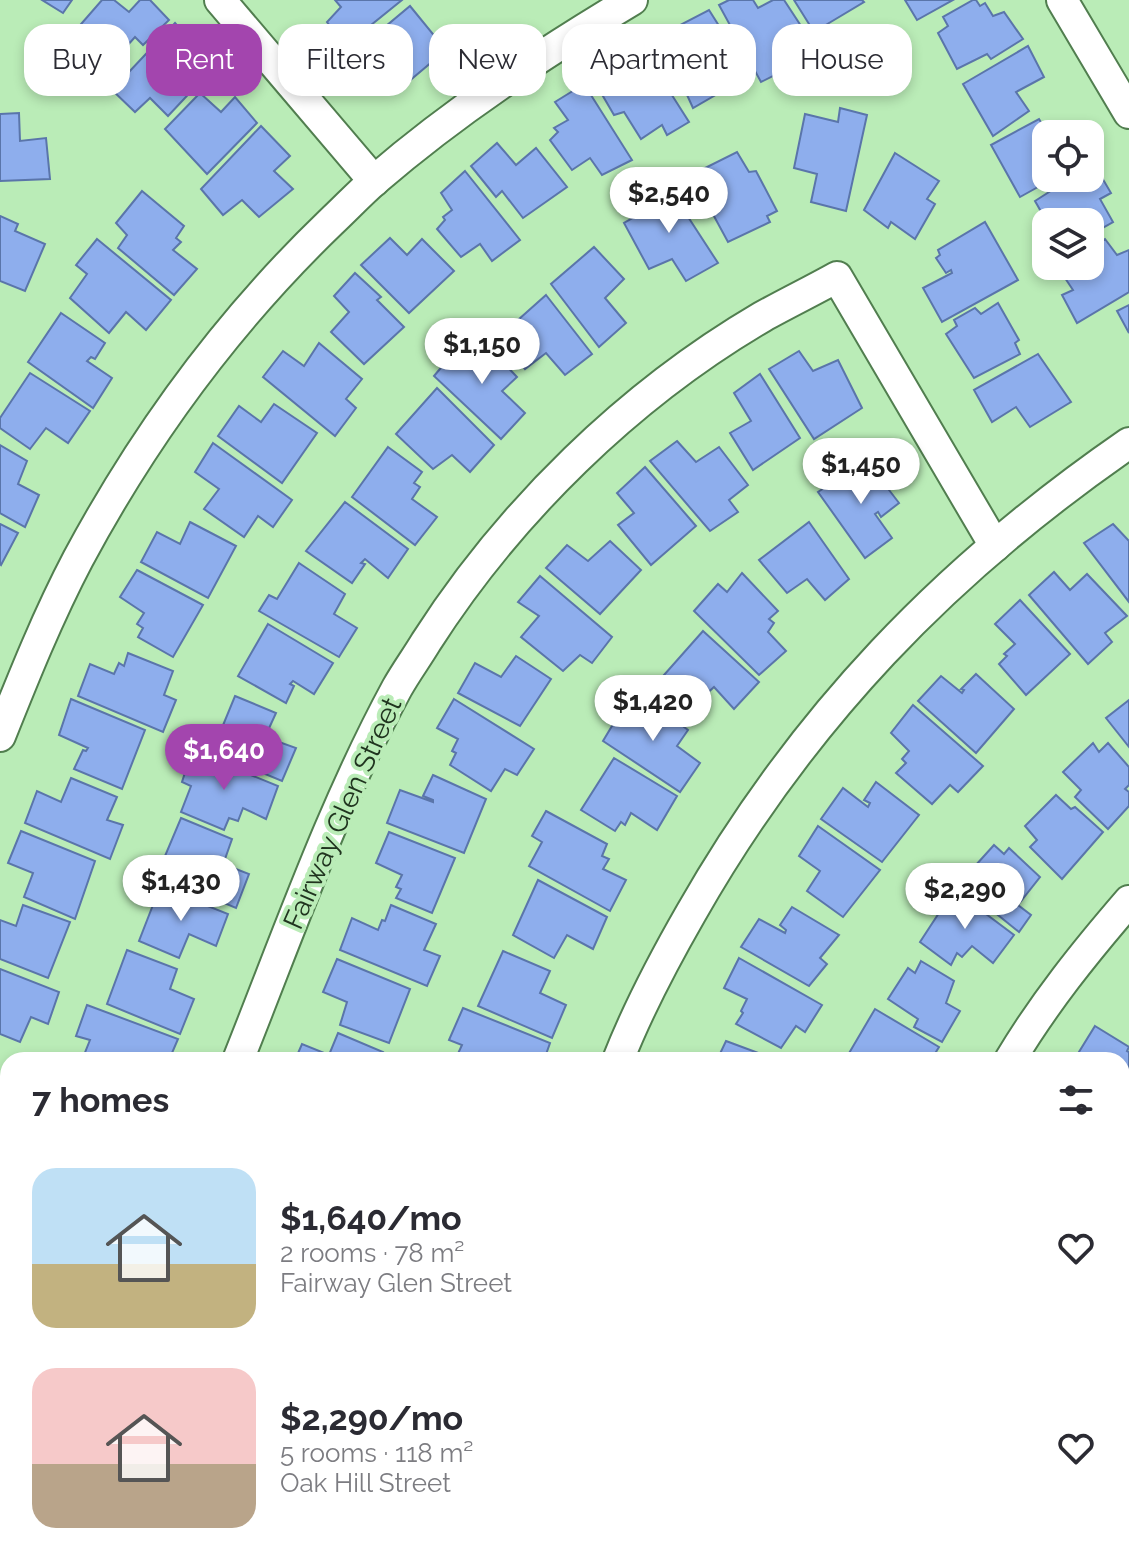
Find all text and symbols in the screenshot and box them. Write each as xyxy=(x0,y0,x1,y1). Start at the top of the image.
chip: Buy xyxy=(24,24,130,96)
chip: Rent xyxy=(146,24,262,96)
chip: Filters xyxy=(278,24,413,96)
chip: New xyxy=(429,24,546,96)
chip: Apartment xyxy=(562,24,756,96)
chip: House xyxy=(772,24,912,96)
map controls xyxy=(1032,120,1104,280)
button: locate xyxy=(1032,120,1104,192)
pin: $2,540 xyxy=(604,167,734,235)
text: $2,540 xyxy=(628,178,710,208)
button: layers xyxy=(1032,208,1104,280)
pin: $1,150 xyxy=(417,318,547,386)
text: $1,150 xyxy=(443,329,521,359)
pin: $1,450 xyxy=(796,438,926,506)
text: $1,450 xyxy=(821,449,901,479)
pin: $1,420 xyxy=(588,675,718,743)
text: $1,420 xyxy=(613,686,693,716)
street label: Fairway Glen Street xyxy=(277,692,409,934)
pin: $1,640 xyxy=(159,724,289,792)
text: $1,640 xyxy=(183,735,265,765)
pin: $1,430 xyxy=(116,855,246,923)
pin: $2,290 xyxy=(900,863,1030,931)
text: $1,430 xyxy=(141,866,221,896)
text: $2,290 xyxy=(923,874,1007,904)
icon: filters xyxy=(1054,1078,1098,1122)
text: 7 homes xyxy=(32,1080,169,1120)
text: $1,640/mo xyxy=(280,1198,462,1238)
icon: home xyxy=(96,1200,192,1296)
icon: heart xyxy=(1054,1226,1098,1270)
text: 2 rooms · 78 m² xyxy=(280,1238,464,1268)
text: Fairway Glen Street xyxy=(280,1268,512,1298)
text: $2,290/mo xyxy=(280,1398,463,1438)
icon: home xyxy=(96,1400,192,1496)
icon: heart xyxy=(1054,1426,1098,1470)
text: 5 rooms · 118 m² xyxy=(280,1438,473,1468)
text: Oak Hill Street xyxy=(280,1468,451,1498)

